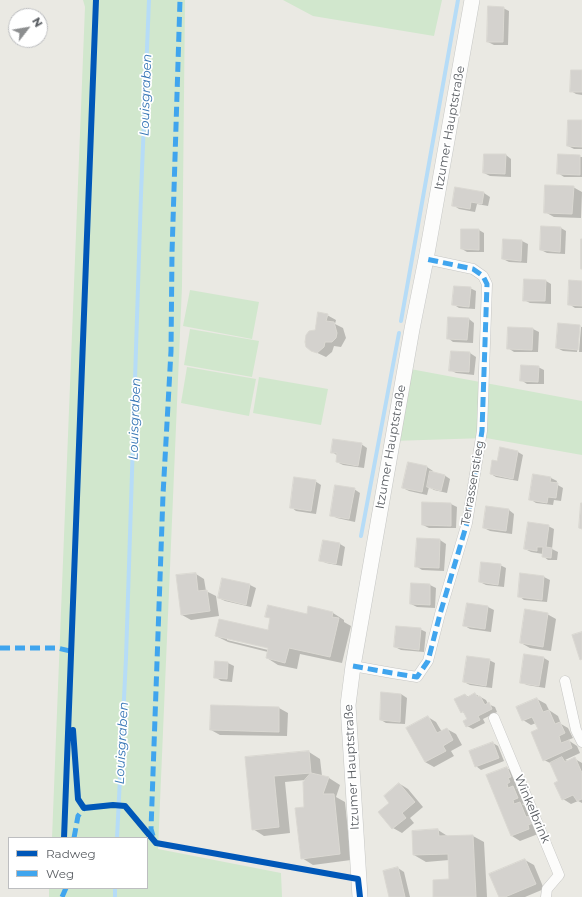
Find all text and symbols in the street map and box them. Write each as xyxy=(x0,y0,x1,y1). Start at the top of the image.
north arrow xyxy=(8,8,48,48)
text: N xyxy=(29,15,46,30)
water label: Louisgraben xyxy=(137,54,155,136)
street label: Itzumer Hauptstraße xyxy=(432,65,468,191)
water label: Louisgraben xyxy=(126,378,144,460)
street label: Itzumer Hauptstraße xyxy=(373,384,409,510)
street label: Terrassenstieg xyxy=(458,439,488,527)
water label: Louisgraben xyxy=(112,701,132,785)
street label: Itzumer Hauptstraße xyxy=(342,704,362,830)
street label: Winkelbrink xyxy=(511,772,553,846)
legend xyxy=(8,837,148,889)
text: Radweg xyxy=(46,846,96,861)
text: Weg xyxy=(46,866,74,881)

